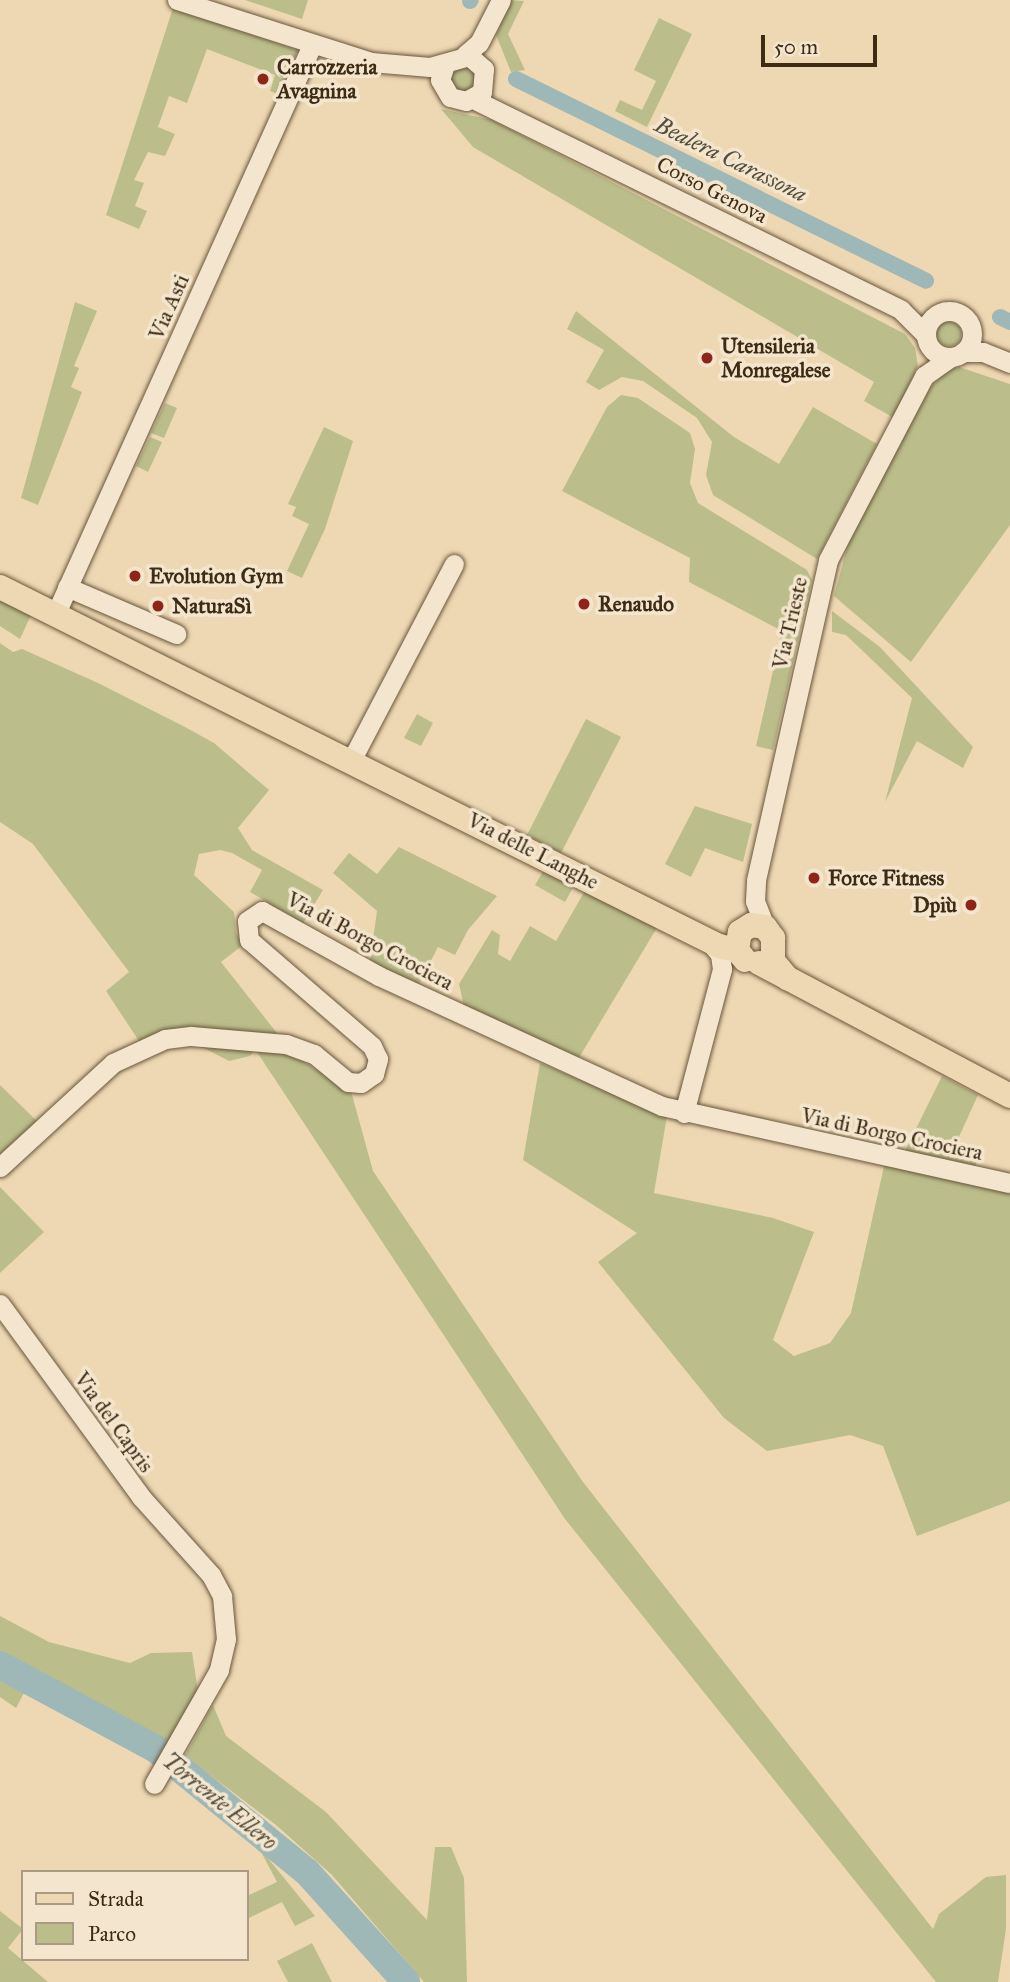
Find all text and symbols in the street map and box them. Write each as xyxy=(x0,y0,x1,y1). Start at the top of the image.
scale bar xyxy=(765,21,880,65)
text: 50 m xyxy=(774,34,818,60)
place label: Carrozzeria Avagnina xyxy=(277,54,377,104)
marker: Carrozzeria Avagnina xyxy=(255,71,271,87)
water label: Bealera Carassona xyxy=(650,110,812,208)
street label: Corso Genova xyxy=(652,151,772,229)
street label: Via Asti xyxy=(144,270,194,344)
place label: Utensileria Monregalese xyxy=(721,333,830,383)
marker: Utensileria Monregalese xyxy=(699,350,715,366)
place label: Evolution Gym xyxy=(149,563,283,589)
marker: Evolution Gym xyxy=(127,568,143,584)
street label: Via Trieste xyxy=(767,574,813,672)
place label: Renaudo xyxy=(598,591,674,617)
place label: NaturaSì xyxy=(172,593,251,619)
marker: Renaudo xyxy=(576,596,592,612)
marker: NaturaSì xyxy=(150,598,166,614)
street label: Via delle Langhe xyxy=(463,807,603,895)
place label: Force Fitness xyxy=(828,865,944,891)
marker: Force Fitness xyxy=(806,870,822,886)
street label: Via di Borgo Crociera xyxy=(282,886,458,996)
place label: Dpiù xyxy=(913,892,957,918)
marker: Dpiù xyxy=(963,897,979,913)
street label: Via di Borgo Crociera xyxy=(799,1102,985,1166)
street label: Via del Capris xyxy=(69,1367,159,1477)
water label: Torrente Ellero xyxy=(157,1746,283,1856)
legend xyxy=(21,1870,248,1961)
text: Strada xyxy=(88,1886,144,1912)
text: Parco xyxy=(88,1921,136,1947)

